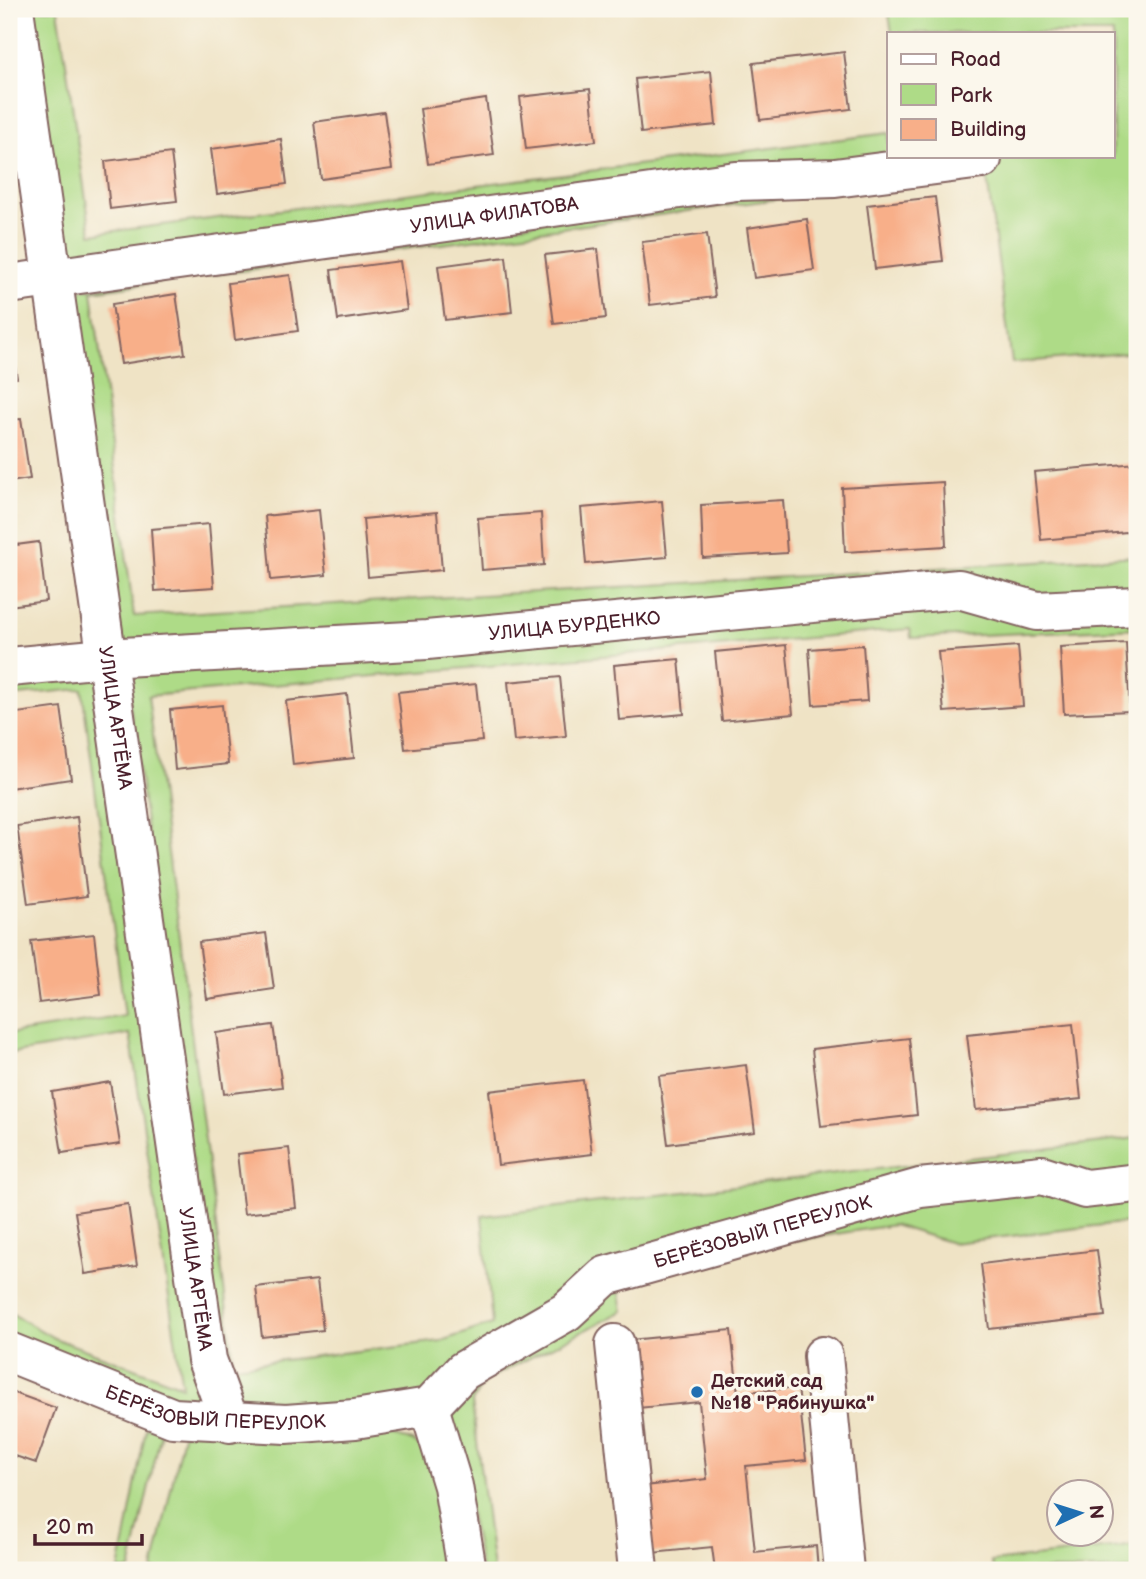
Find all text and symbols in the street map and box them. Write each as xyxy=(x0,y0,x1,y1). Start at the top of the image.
legend xyxy=(887,32,1114,158)
text: Road xyxy=(950,47,1001,72)
text: Park xyxy=(950,83,993,108)
text: Building xyxy=(950,117,1026,142)
street label: УЛИЦА ФИЛАТОВА xyxy=(409,192,580,239)
street label: УЛИЦА БУРДЕНКО xyxy=(487,606,662,646)
street label: УЛИЦА АРТЁМА xyxy=(94,645,137,791)
street label: БЕРЁЗОВЫЙ ПЕРЕУЛОК xyxy=(651,1190,875,1273)
street label: УЛИЦА АРТЁМА xyxy=(174,1206,217,1353)
place label: Детский сад №18 "Рябинушка" xyxy=(711,1370,875,1415)
street label: БЕРЁЗОВЫЙ ПЕРЕУЛОК xyxy=(102,1380,327,1436)
marker: Детский сад №18 "Рябинушка" xyxy=(689,1384,705,1400)
north arrow xyxy=(1044,1478,1114,1548)
scale bar xyxy=(35,1502,142,1546)
text: N xyxy=(1083,1504,1107,1520)
text: 20 m xyxy=(46,1515,94,1540)

